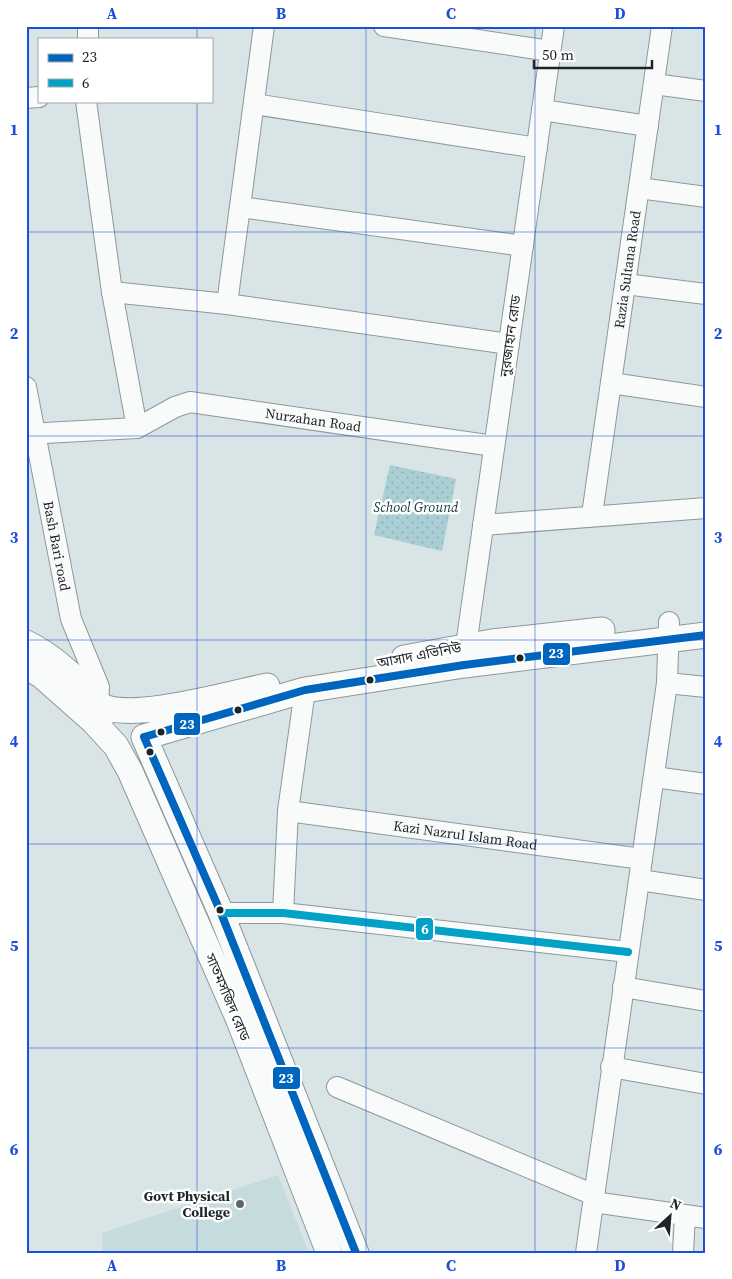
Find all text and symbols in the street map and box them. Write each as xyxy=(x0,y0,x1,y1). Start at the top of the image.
text: A xyxy=(107,2,118,24)
text: B xyxy=(276,2,287,24)
text: C xyxy=(446,2,456,24)
text: D xyxy=(614,2,626,24)
legend xyxy=(38,38,212,102)
scale bar xyxy=(534,38,652,70)
text: 50 m xyxy=(542,44,574,65)
text: 23 xyxy=(82,46,97,67)
text: 6 xyxy=(82,72,90,93)
text: 1 xyxy=(10,118,18,140)
text: 1 xyxy=(714,118,722,140)
street label: Razia Sultana Road xyxy=(609,209,645,330)
street label: নুরজাহান রোড xyxy=(494,293,526,379)
text: 2 xyxy=(10,322,19,344)
text: 2 xyxy=(714,322,723,344)
street label: Nurzahan Road xyxy=(264,403,363,437)
park label: School Ground xyxy=(374,497,459,517)
street label: Bash Bari road xyxy=(38,499,75,593)
text: 3 xyxy=(10,526,19,548)
text: 3 xyxy=(714,526,723,548)
street label: আসাদ এভিনিউ xyxy=(374,637,464,673)
line badge: 23 xyxy=(542,642,571,666)
text: 23 xyxy=(548,643,564,663)
unlabelled marker xyxy=(515,653,525,663)
unlabelled marker xyxy=(365,675,375,685)
unlabelled marker xyxy=(233,705,243,715)
line badge: 23 xyxy=(173,712,201,736)
text: 23 xyxy=(179,714,195,734)
unlabelled marker xyxy=(156,727,166,737)
text: 4 xyxy=(10,730,19,752)
text: 4 xyxy=(714,730,723,752)
unlabelled marker xyxy=(145,747,155,757)
street label: Kazi Nazrul Islam Road xyxy=(392,815,539,855)
unlabelled marker xyxy=(215,905,225,915)
line badge: 6 xyxy=(415,917,434,941)
text: 6 xyxy=(421,919,429,939)
text: 5 xyxy=(10,934,19,956)
text: 5 xyxy=(714,934,723,956)
street label: সাতমসজিদ রোড xyxy=(200,949,256,1045)
line badge: 23 xyxy=(272,1066,301,1090)
text: 23 xyxy=(278,1068,294,1088)
text: 6 xyxy=(10,1138,19,1160)
text: 6 xyxy=(714,1138,723,1160)
place label: Govt Physical College xyxy=(144,1186,230,1222)
north arrow xyxy=(644,1192,694,1242)
text: N xyxy=(667,1193,685,1216)
marker: Govt Physical College xyxy=(234,1198,246,1210)
text: A xyxy=(107,1254,118,1276)
text: B xyxy=(276,1254,287,1276)
text: C xyxy=(446,1254,456,1276)
text: D xyxy=(614,1254,626,1276)

